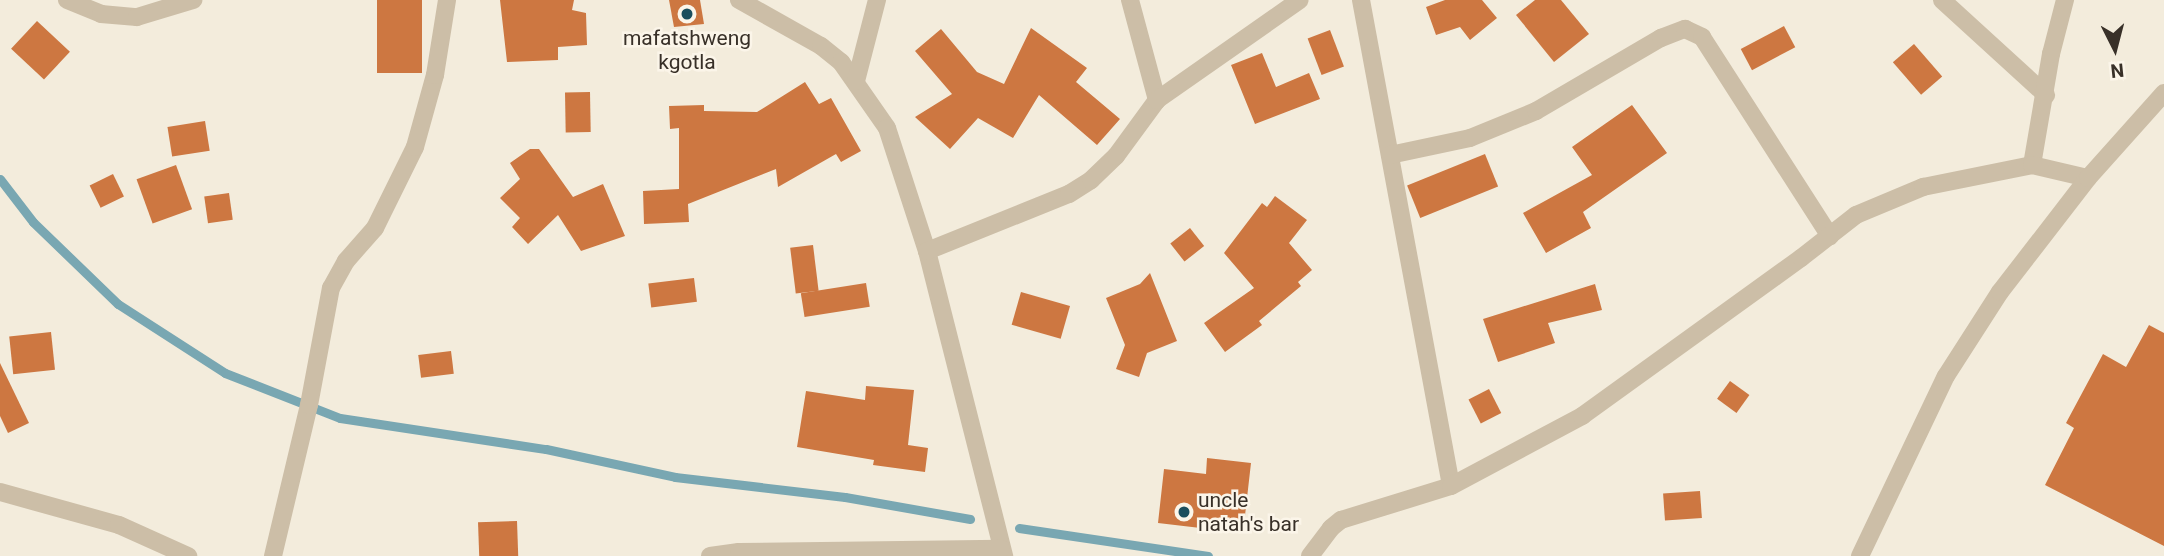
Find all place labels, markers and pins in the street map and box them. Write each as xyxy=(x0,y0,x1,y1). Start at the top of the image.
marker: mafatshweng kgotla xyxy=(679,6,695,22)
place label: mafatshweng kgotla xyxy=(623,25,751,75)
place label: uncle natah's bar xyxy=(1198,487,1299,537)
marker: uncle natah's bar xyxy=(1176,504,1192,520)

